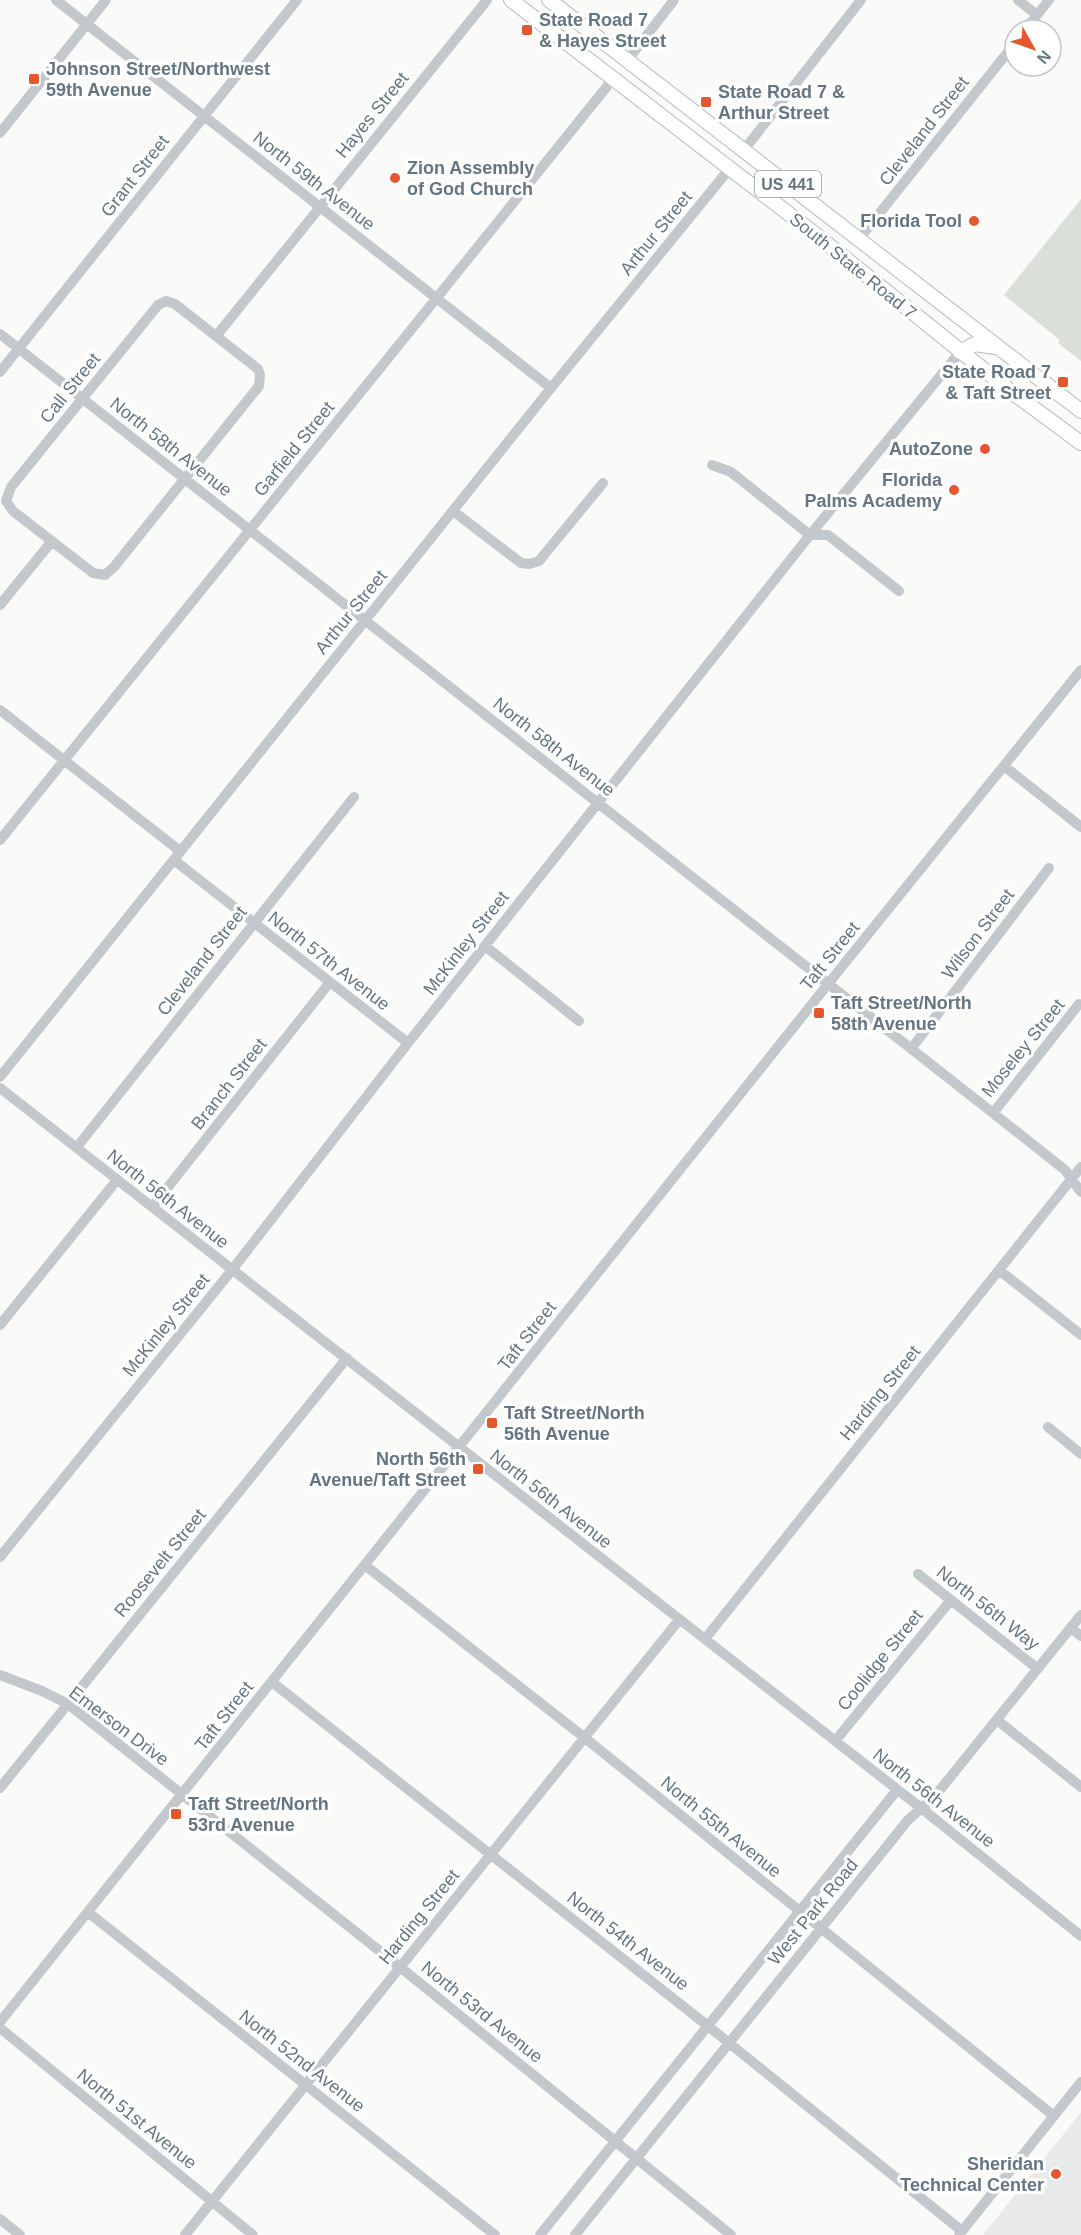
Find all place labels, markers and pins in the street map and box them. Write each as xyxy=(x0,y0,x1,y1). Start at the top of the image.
place label: State Road 7 & Hayes Street xyxy=(539,10,666,51)
marker: State Road 7 & Hayes Street xyxy=(520,23,534,37)
place label: Johnson Street/Northwest 59th Avenue xyxy=(46,59,270,100)
marker: Johnson Street/Northwest 59th Avenue xyxy=(27,72,41,86)
place label: State Road 7 & Arthur Street xyxy=(718,82,845,123)
marker: State Road 7 & Arthur Street xyxy=(699,95,713,109)
place label: Zion Assembly of God Church xyxy=(407,158,534,199)
marker: Zion Assembly of God Church xyxy=(388,171,402,185)
place label: Florida Tool xyxy=(860,211,962,231)
marker: Florida Tool xyxy=(967,214,981,228)
place label: State Road 7 & Taft Street xyxy=(942,362,1051,403)
marker: State Road 7 & Taft Street xyxy=(1056,375,1070,389)
place label: AutoZone xyxy=(889,439,973,459)
marker: AutoZone xyxy=(978,442,992,456)
place label: Florida Palms Academy xyxy=(805,470,943,511)
marker: Florida Palms Academy xyxy=(947,483,961,497)
place label: Taft Street/North 58th Avenue xyxy=(831,993,972,1034)
marker: Taft Street/North 58th Avenue xyxy=(812,1006,826,1020)
place label: Taft Street/North 56th Avenue xyxy=(504,1403,645,1444)
marker: Taft Street/North 56th Avenue xyxy=(485,1416,499,1430)
place label: North 56th Avenue/Taft Street xyxy=(309,1449,466,1490)
marker: North 56th Avenue/Taft Street xyxy=(471,1462,485,1476)
place label: Taft Street/North 53rd Avenue xyxy=(188,1794,329,1835)
marker: Taft Street/North 53rd Avenue xyxy=(169,1807,183,1821)
place label: Sheridan Technical Center xyxy=(900,2154,1044,2195)
marker: Sheridan Technical Center xyxy=(1049,2167,1063,2181)

